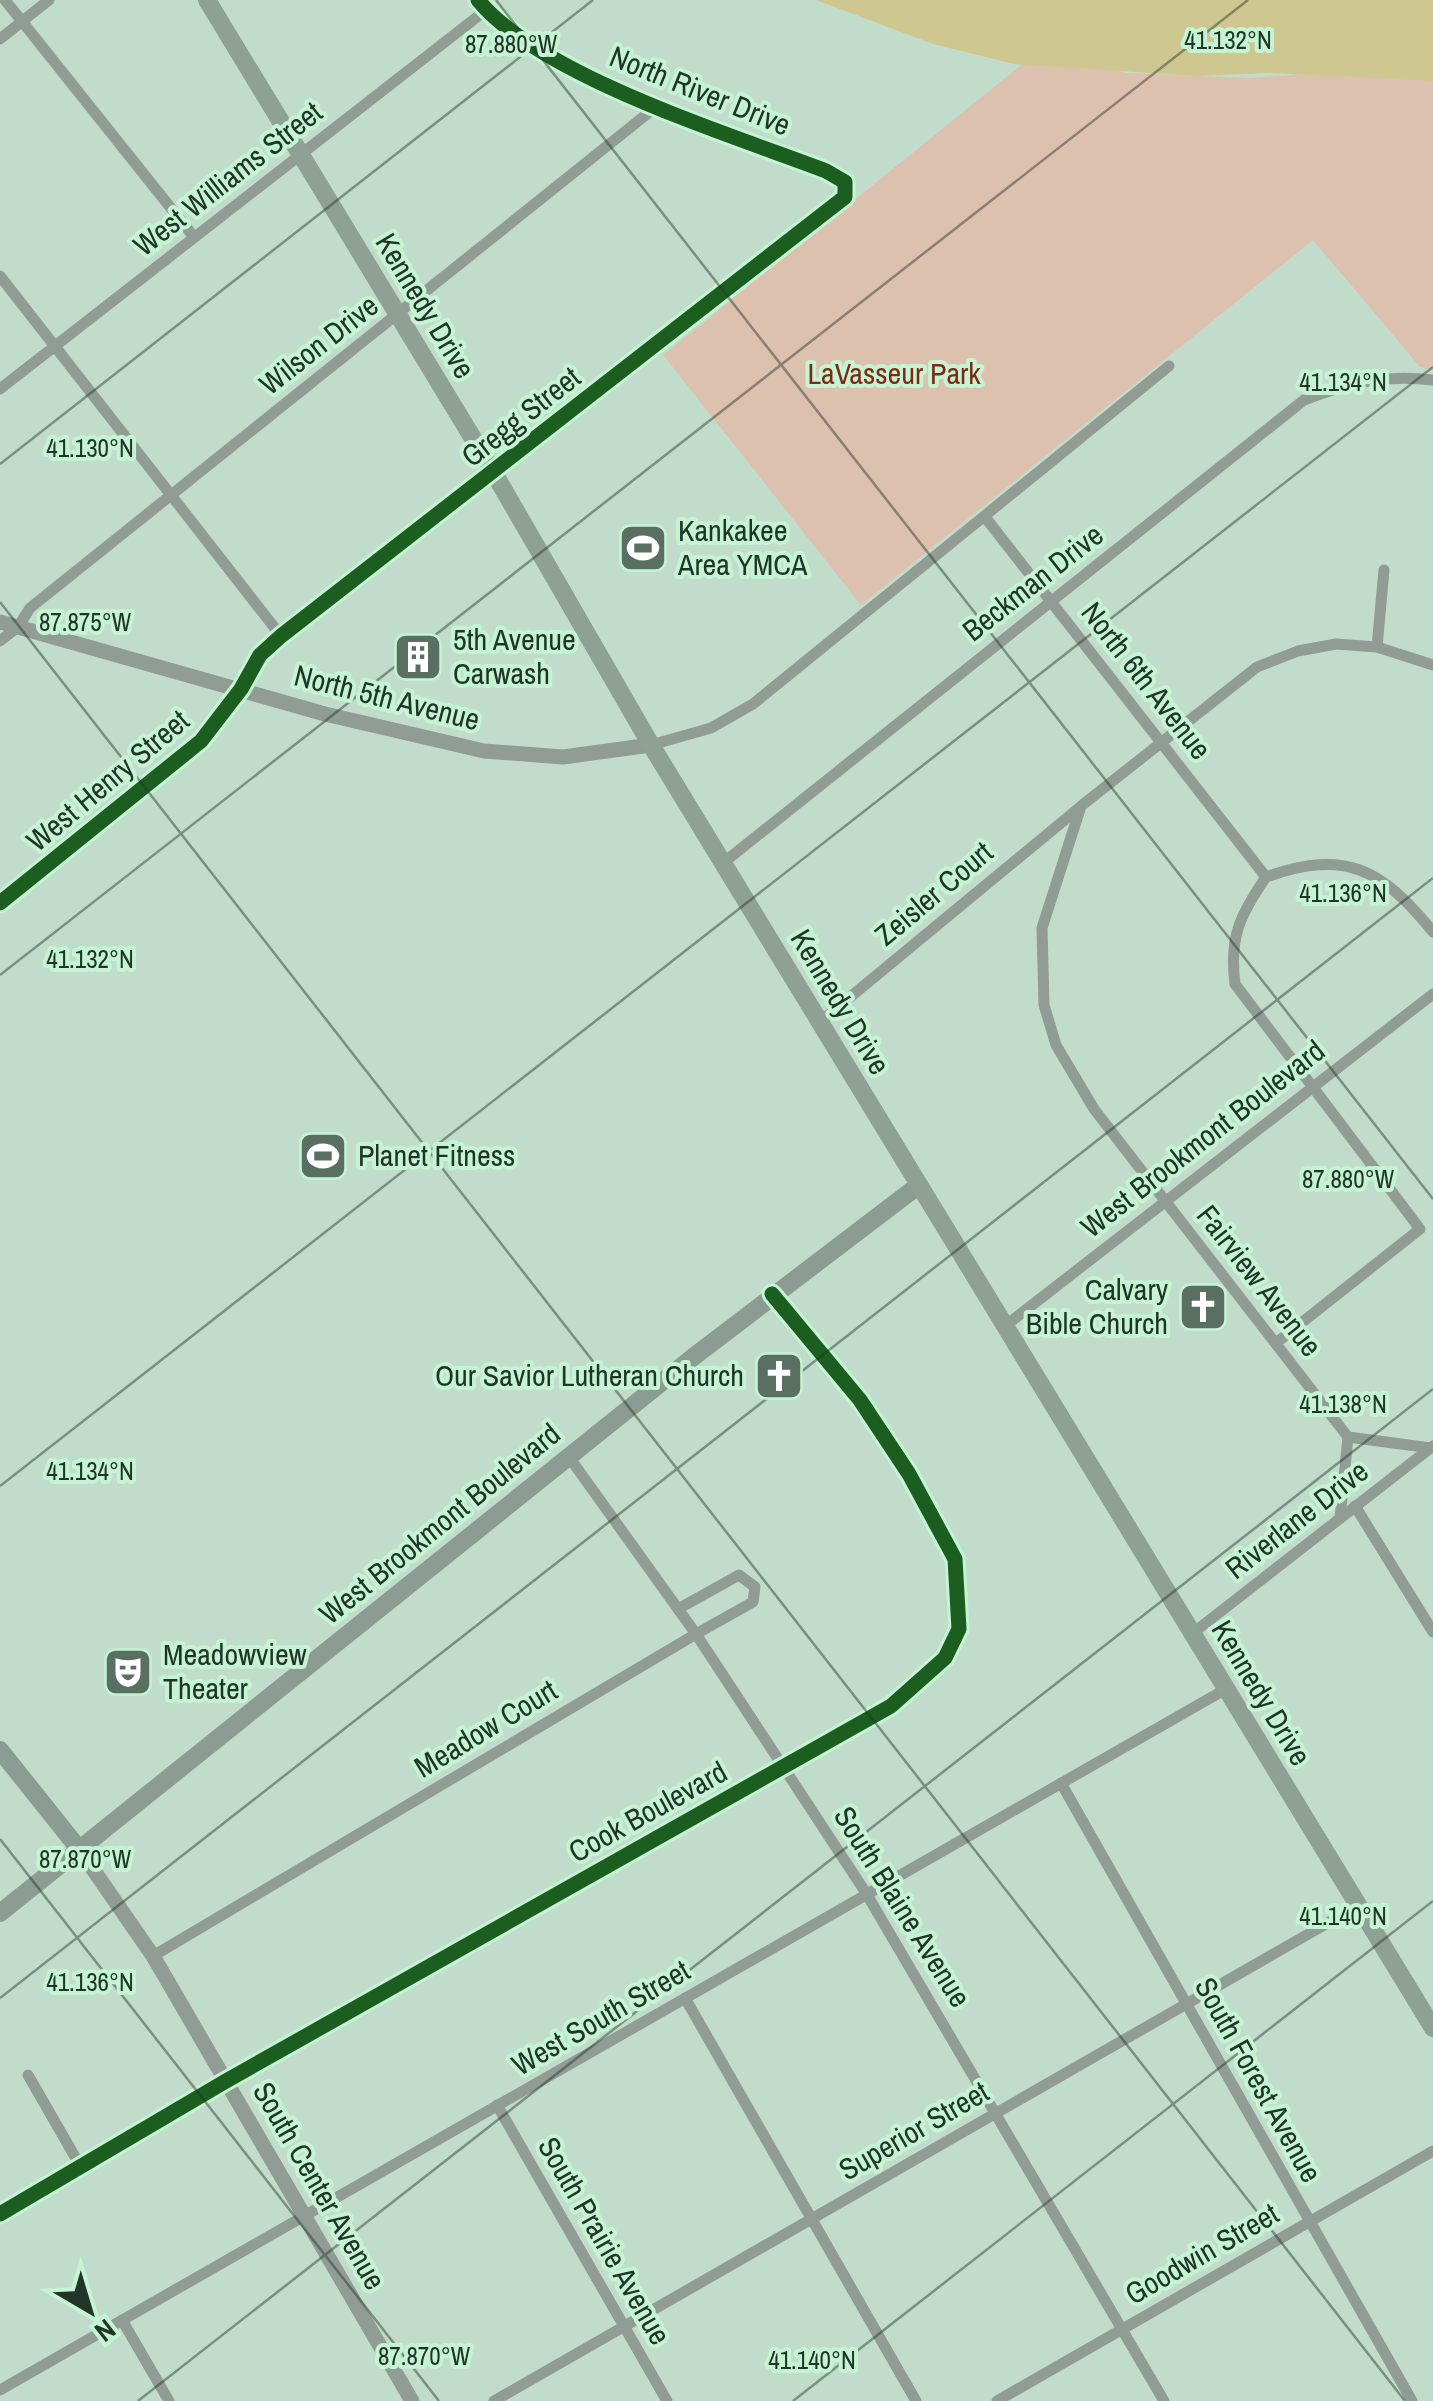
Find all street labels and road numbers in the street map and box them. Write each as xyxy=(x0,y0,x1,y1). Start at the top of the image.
street label: North River Drive xyxy=(604,36,797,144)
street label: West Williams Street xyxy=(125,92,330,265)
street label: Kennedy Drive xyxy=(367,225,485,386)
street label: Wilson Drive xyxy=(251,285,386,403)
street label: Gregg Street xyxy=(453,357,588,475)
street label: Beckman Drive xyxy=(954,515,1111,650)
street label: North 6th Avenue xyxy=(1073,593,1221,767)
street label: North 5th Avenue xyxy=(290,655,484,739)
street label: West Henry Street xyxy=(18,700,197,860)
street label: Zeisler Court xyxy=(866,832,1001,954)
street label: Kennedy Drive xyxy=(782,921,900,1082)
street label: West Brookmont Boulevard xyxy=(1072,1030,1333,1246)
street label: Fairview Avenue xyxy=(1188,1197,1331,1364)
street label: West Brookmont Boulevard xyxy=(311,1414,568,1633)
street label: Riverlane Drive xyxy=(1217,1451,1376,1588)
street label: Kennedy Drive xyxy=(1203,1612,1321,1773)
street label: Meadow Court xyxy=(407,1670,564,1786)
street label: Cook Boulevard xyxy=(561,1751,734,1871)
street label: South Blaine Avenue xyxy=(825,1799,981,2014)
street label: West South Street xyxy=(504,1950,697,2084)
street label: South Forest Avenue xyxy=(1186,1970,1332,2189)
street label: Superior Street xyxy=(831,2071,996,2189)
street label: South Center Avenue xyxy=(244,2074,396,2297)
street label: South Prairie Avenue xyxy=(529,2129,681,2352)
street label: Goodwin Street xyxy=(1117,2193,1286,2313)

